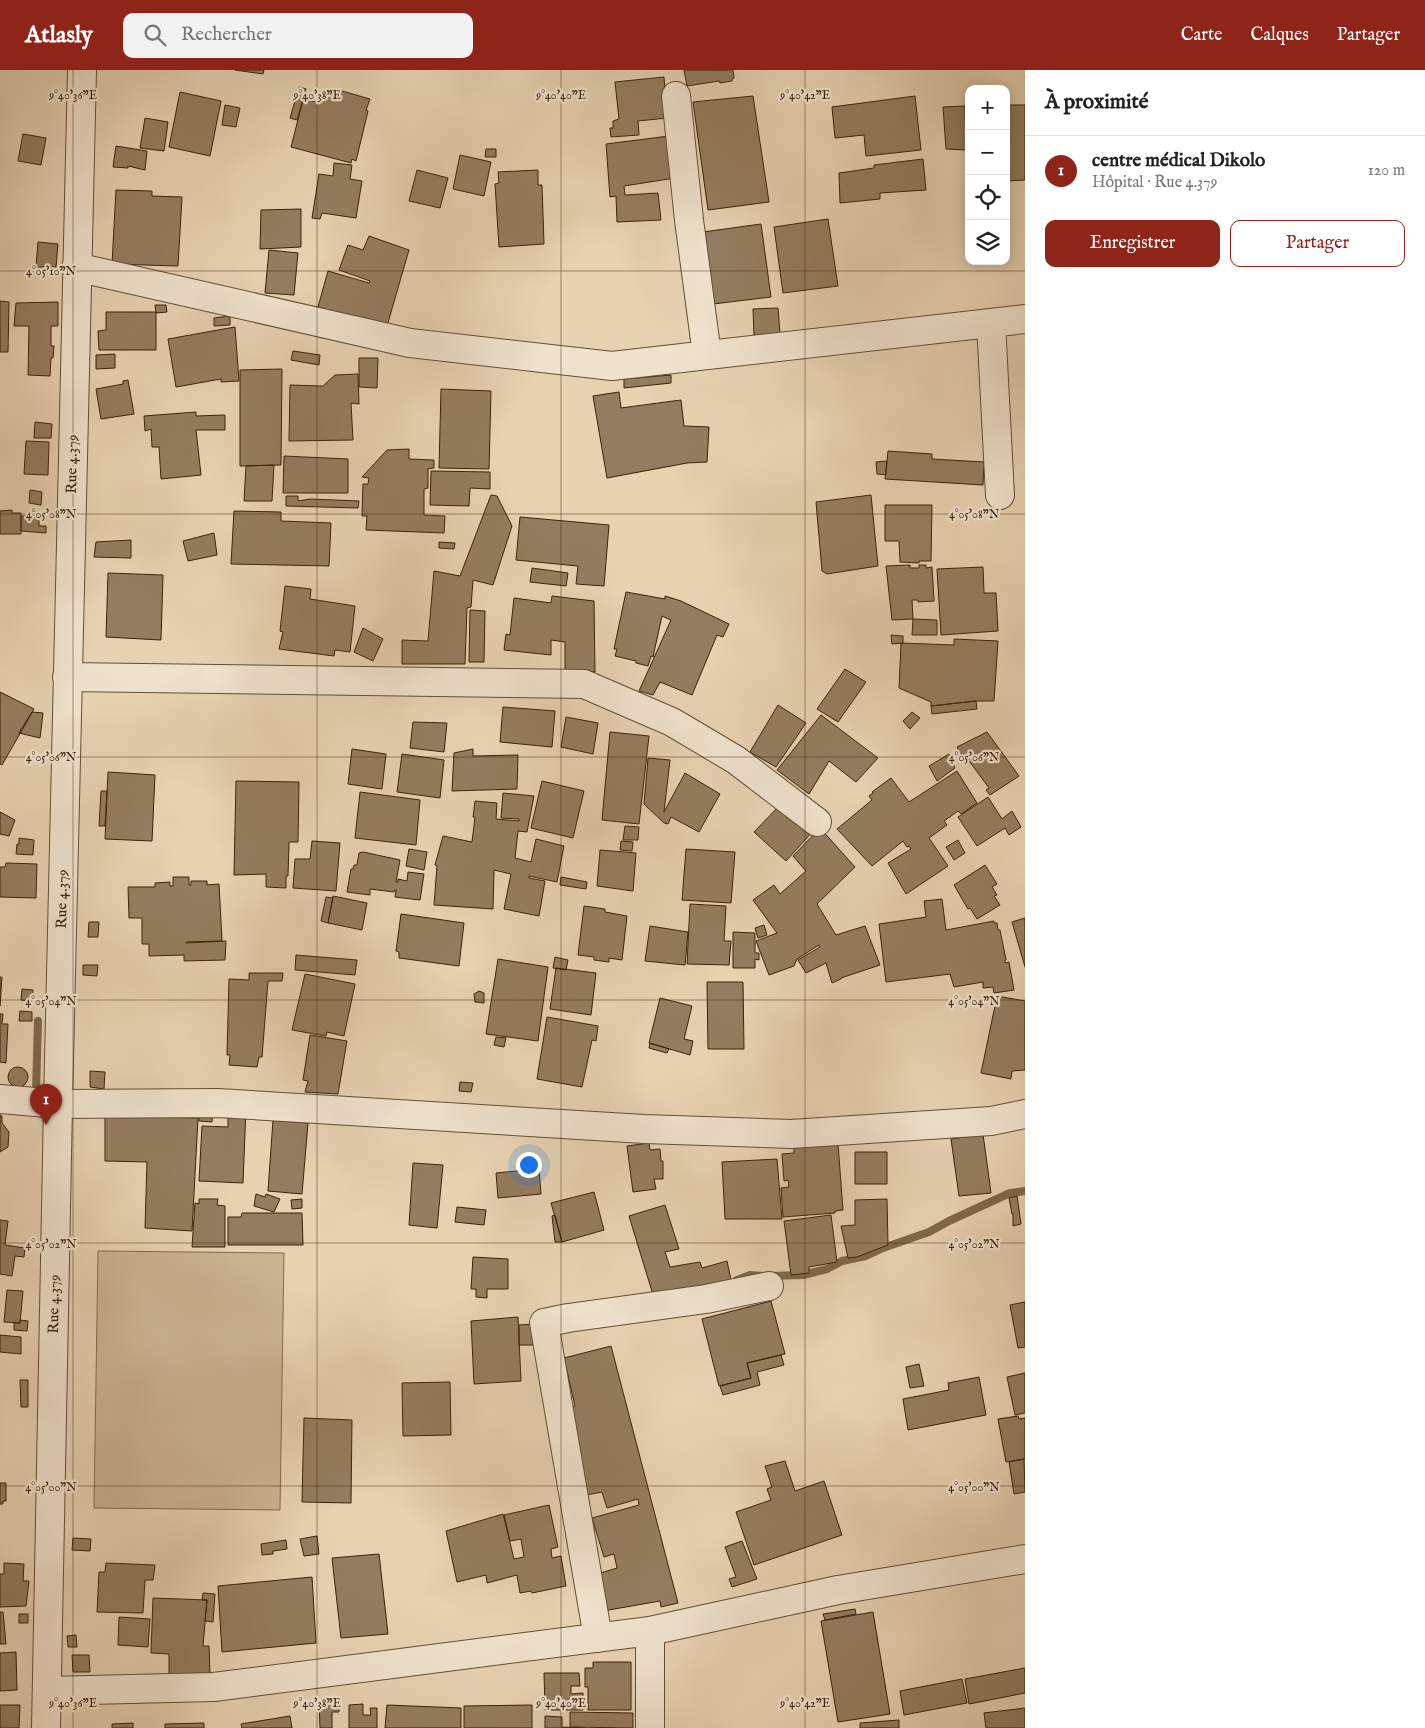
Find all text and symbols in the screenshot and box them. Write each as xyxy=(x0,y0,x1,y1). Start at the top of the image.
search box xyxy=(123,13,473,58)
text: Atlasly xyxy=(25,20,93,51)
icon: search xyxy=(141,21,169,49)
text: Rechercher xyxy=(181,23,272,47)
text: Carte xyxy=(1181,24,1222,47)
text: Calques xyxy=(1250,24,1309,47)
text: Partager xyxy=(1337,24,1400,47)
map controls xyxy=(965,85,1010,265)
button: + xyxy=(965,85,1010,130)
text: 9°40'36"E xyxy=(48,88,97,103)
text: 9°40'38"E xyxy=(292,88,341,103)
text: 9°40'40"E xyxy=(535,88,586,103)
text: 9°40'42"E xyxy=(779,88,830,103)
text: À proximité xyxy=(1045,89,1148,116)
button: − xyxy=(965,130,1010,175)
text: centre médical Dikolo xyxy=(1092,149,1265,173)
text: 1 xyxy=(1058,161,1064,181)
text: 120 m xyxy=(1368,161,1405,181)
text: Hôpital · Rue 4.379 xyxy=(1092,173,1218,193)
button: locate xyxy=(965,175,1010,220)
button: layers xyxy=(965,220,1010,265)
button: Enregistrer xyxy=(1045,220,1220,267)
button: Partager xyxy=(1230,220,1405,267)
text: 4°05'10"N xyxy=(26,264,77,279)
street label: Rue 4.379 xyxy=(62,434,82,494)
text: 4°05'08"N xyxy=(26,507,77,522)
text: 4°05'08"N xyxy=(949,507,1000,522)
text: 4°05'06"N xyxy=(26,750,77,765)
text: 4°05'06"N xyxy=(949,750,1000,765)
street label: Rue 4.379 xyxy=(52,869,72,929)
text: 4°05'04"N xyxy=(25,994,77,1009)
text: 4°05'04"N xyxy=(948,994,1000,1009)
pin: 1 xyxy=(30,1084,62,1125)
your location xyxy=(516,1152,542,1178)
text: 4°05'02"N xyxy=(25,1237,77,1252)
text: 4°05'02"N xyxy=(948,1237,1000,1252)
street label: Rue 4.379 xyxy=(44,1274,64,1334)
text: 4°05'00"N xyxy=(25,1480,77,1495)
text: 4°05'00"N xyxy=(948,1480,1000,1495)
text: 9°40'36"E xyxy=(48,1696,97,1711)
text: 9°40'38"E xyxy=(292,1696,341,1711)
text: 9°40'40"E xyxy=(535,1696,586,1711)
text: 9°40'42"E xyxy=(779,1696,830,1711)

